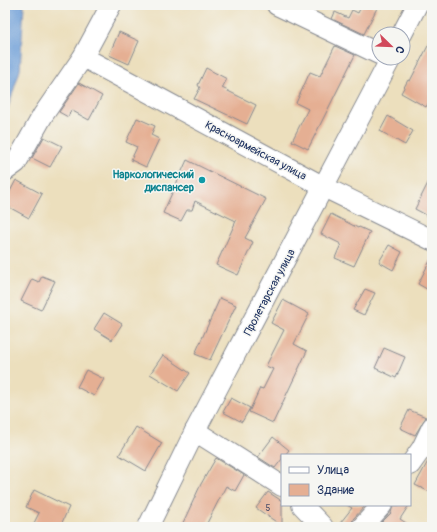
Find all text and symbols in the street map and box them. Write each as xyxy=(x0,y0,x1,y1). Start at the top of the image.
north arrow xyxy=(371,26,411,66)
text: С xyxy=(392,44,407,56)
street label: Красноармейская улица xyxy=(203,118,309,183)
place label: Наркологический диспансер xyxy=(112,168,194,194)
marker: Наркологический диспансер xyxy=(197,175,207,185)
street label: Пролетарская улица xyxy=(241,247,298,338)
legend xyxy=(281,454,411,506)
text: Улица xyxy=(317,463,349,478)
text: Здание xyxy=(317,483,354,498)
house number: 5 xyxy=(266,503,271,514)

